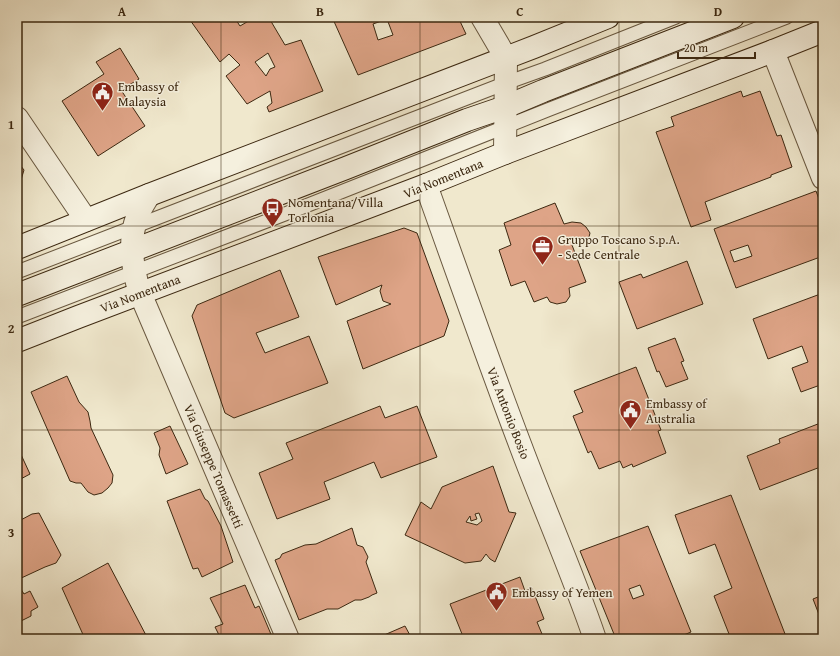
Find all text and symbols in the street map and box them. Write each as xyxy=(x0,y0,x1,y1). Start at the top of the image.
text: A xyxy=(118,2,127,21)
text: B xyxy=(316,2,324,21)
text: C xyxy=(516,2,524,21)
text: D xyxy=(714,2,722,21)
scale bar xyxy=(678,34,755,60)
text: 20 m xyxy=(684,39,708,56)
place label: Embassy of Malaysia xyxy=(118,77,180,111)
public building icon: Embassy of Malaysia xyxy=(90,80,116,113)
text: 1 xyxy=(8,115,14,134)
street label: Via Nomentana xyxy=(400,154,487,203)
place label: Nomentana/Villa Torlonia xyxy=(288,193,384,227)
bus stop icon: Nomentana/Villa Torlonia xyxy=(260,196,286,229)
place label: Gruppo Toscano S.p.A. - Sede Centrale xyxy=(558,230,680,264)
office icon: Gruppo Toscano S.p.A. - Sede Centrale xyxy=(529,233,555,266)
street label: Via Nomentana xyxy=(97,269,184,317)
text: 2 xyxy=(8,319,15,338)
street label: Via Antonio Bosio xyxy=(482,364,535,462)
place label: Embassy of Australia xyxy=(646,394,708,428)
public building icon: Embassy of Australia xyxy=(618,397,644,430)
street label: Via Giuseppe Tomassetti xyxy=(179,401,248,532)
text: 3 xyxy=(8,523,14,542)
public building icon: Embassy of Yemen xyxy=(484,579,510,612)
place label: Embassy of Yemen xyxy=(512,583,613,602)

